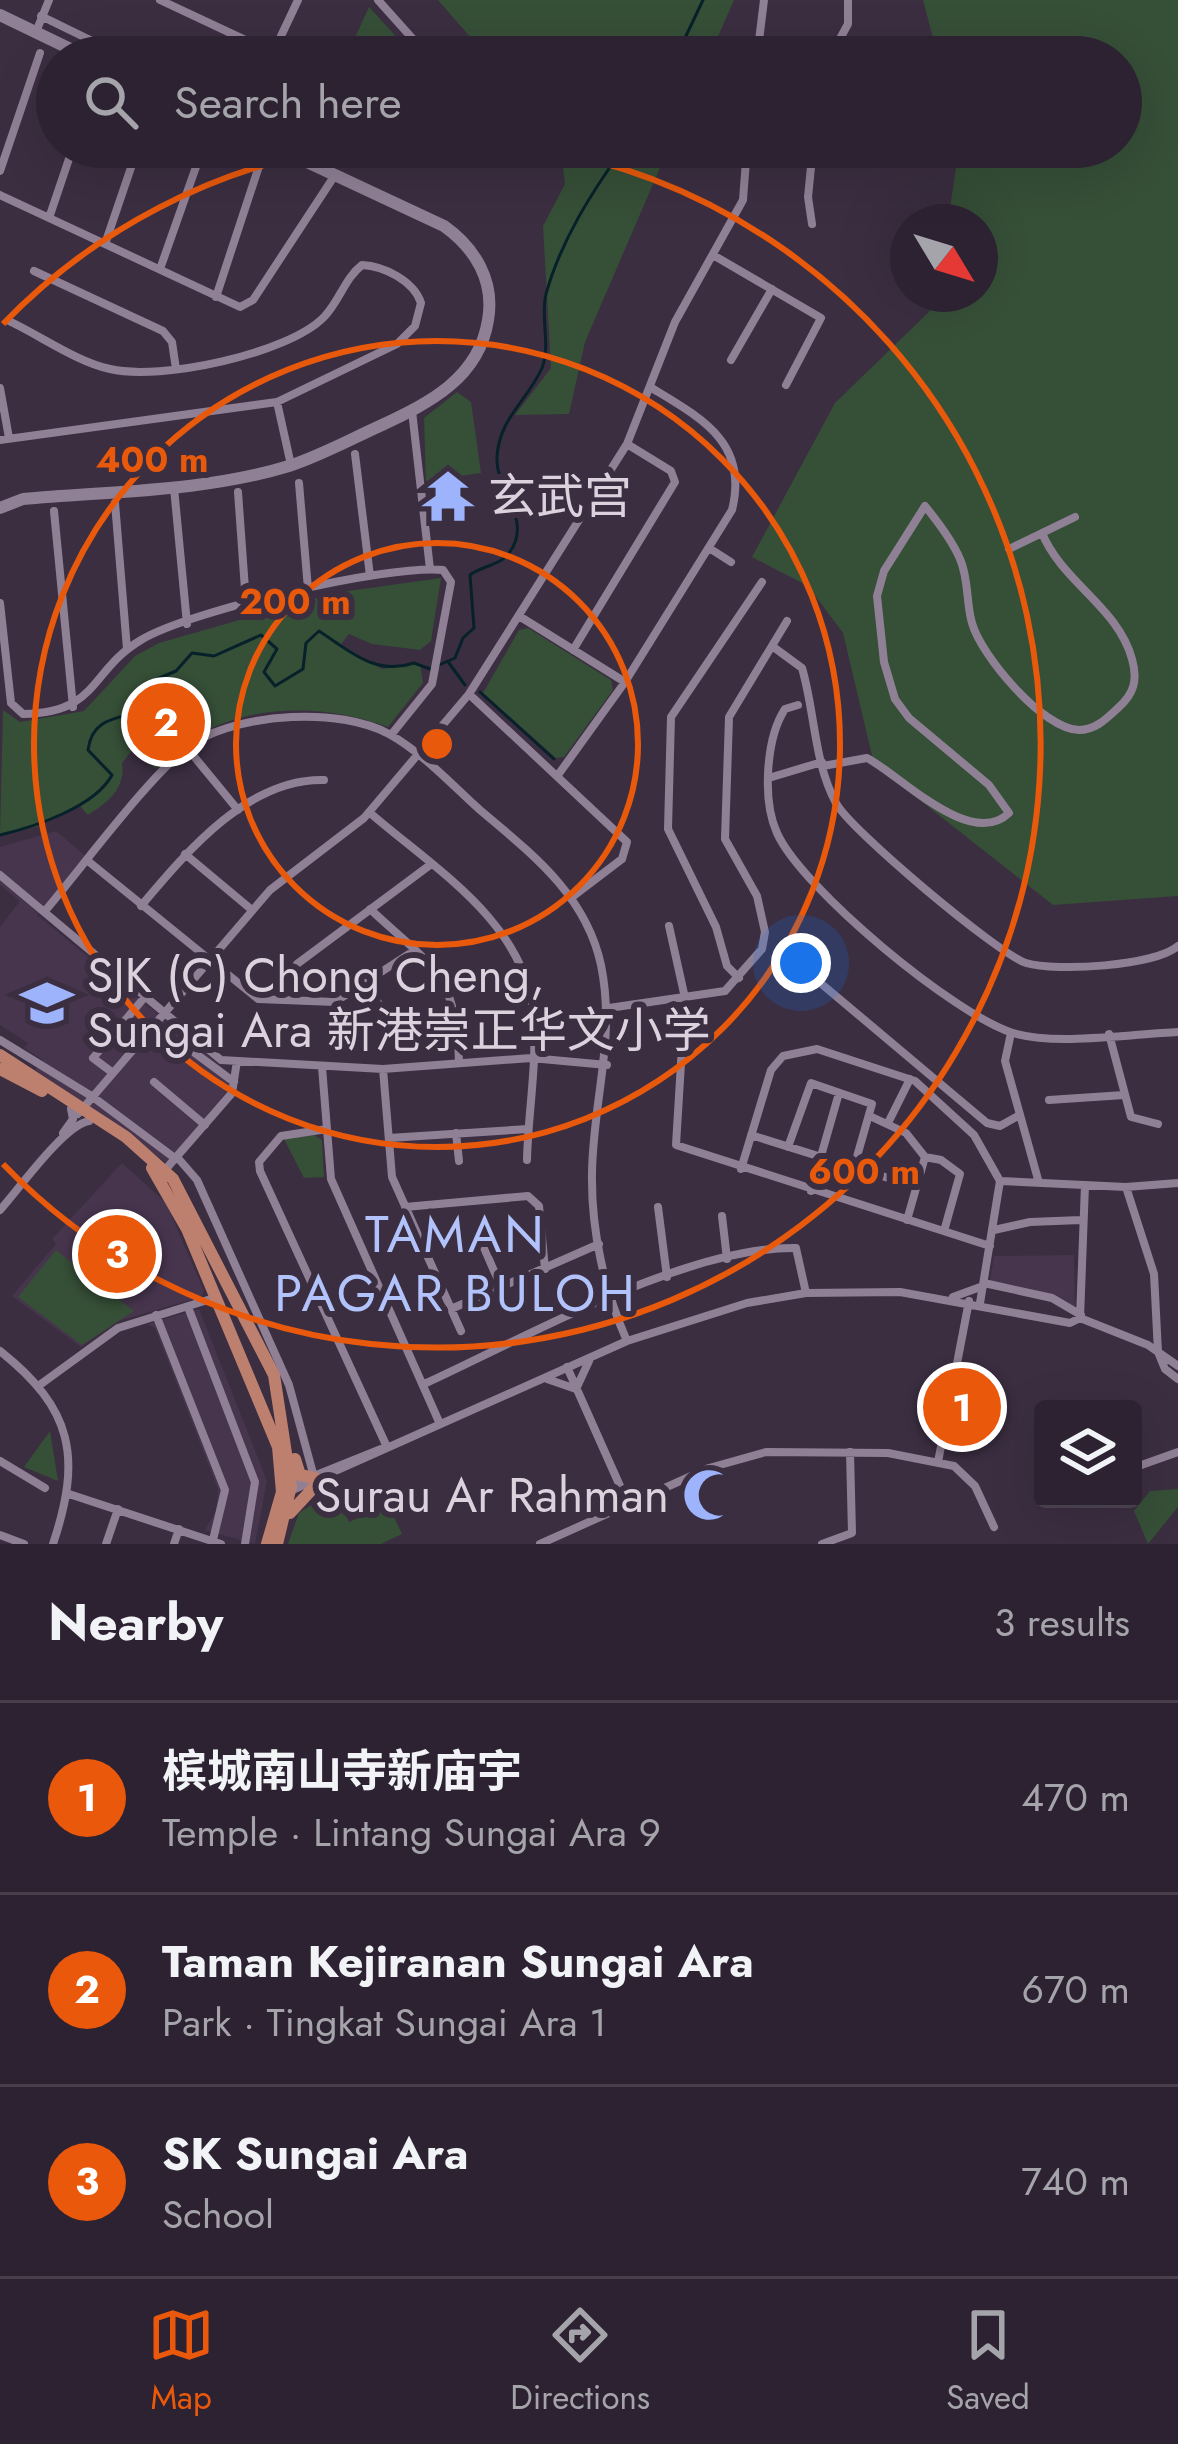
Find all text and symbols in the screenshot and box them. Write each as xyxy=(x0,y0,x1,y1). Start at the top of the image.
search box xyxy=(36,36,1142,168)
icon: search xyxy=(78,69,144,135)
text: Search here xyxy=(174,70,402,135)
north arrow xyxy=(890,204,998,312)
text: 400 m xyxy=(95,433,209,485)
place label: 玄武宫 xyxy=(488,462,632,531)
temple icon: 玄武宫 xyxy=(419,467,477,525)
text: 200 m xyxy=(239,575,351,627)
pin: 2 xyxy=(127,677,205,767)
centre of rings xyxy=(416,723,458,765)
your location xyxy=(771,933,831,993)
place label: SJK (C) Chong Cheng, Sungai Ara 新港崇正华文小学 xyxy=(87,941,711,1065)
school or university icon: SJK (C) Chong Cheng, Sungai Ara 新港崇正华文小学 xyxy=(18,974,76,1032)
text: 600 m xyxy=(808,1145,920,1197)
district label: TAMAN PAGAR BULOH xyxy=(274,1197,638,1330)
pin: 3 xyxy=(78,1209,156,1299)
pin: 1 xyxy=(923,1362,1001,1452)
map controls xyxy=(1034,1400,1142,1508)
button: layers xyxy=(1034,1400,1142,1508)
place label: Surau Ar Rahman xyxy=(315,1461,669,1530)
mosque icon: Surau Ar Rahman xyxy=(680,1466,738,1524)
text: Nearby xyxy=(48,1585,223,1659)
text: 3 results xyxy=(994,1594,1130,1651)
text: 槟城南山寺新庙宇 xyxy=(162,1739,522,1804)
text: 1 xyxy=(77,1769,97,1826)
text: 470 m xyxy=(1021,1769,1130,1826)
text: Temple · Lintang Sungai Ara 9 xyxy=(162,1804,661,1861)
text: Taman Kejiranan Sungai Ara xyxy=(162,1929,754,1994)
text: 2 xyxy=(74,1961,100,2018)
text: 670 m xyxy=(1022,1961,1130,2018)
text: Park · Tingkat Sungai Ara 1 xyxy=(162,1994,607,2051)
text: SK Sungai Ara xyxy=(162,2121,468,2186)
text: 3 xyxy=(75,2153,99,2210)
text: 740 m xyxy=(1021,2153,1130,2210)
text: School xyxy=(162,2186,274,2243)
tab: Map xyxy=(148,2302,214,2421)
tab: Directions xyxy=(510,2302,650,2421)
tab: Saved xyxy=(946,2302,1030,2421)

